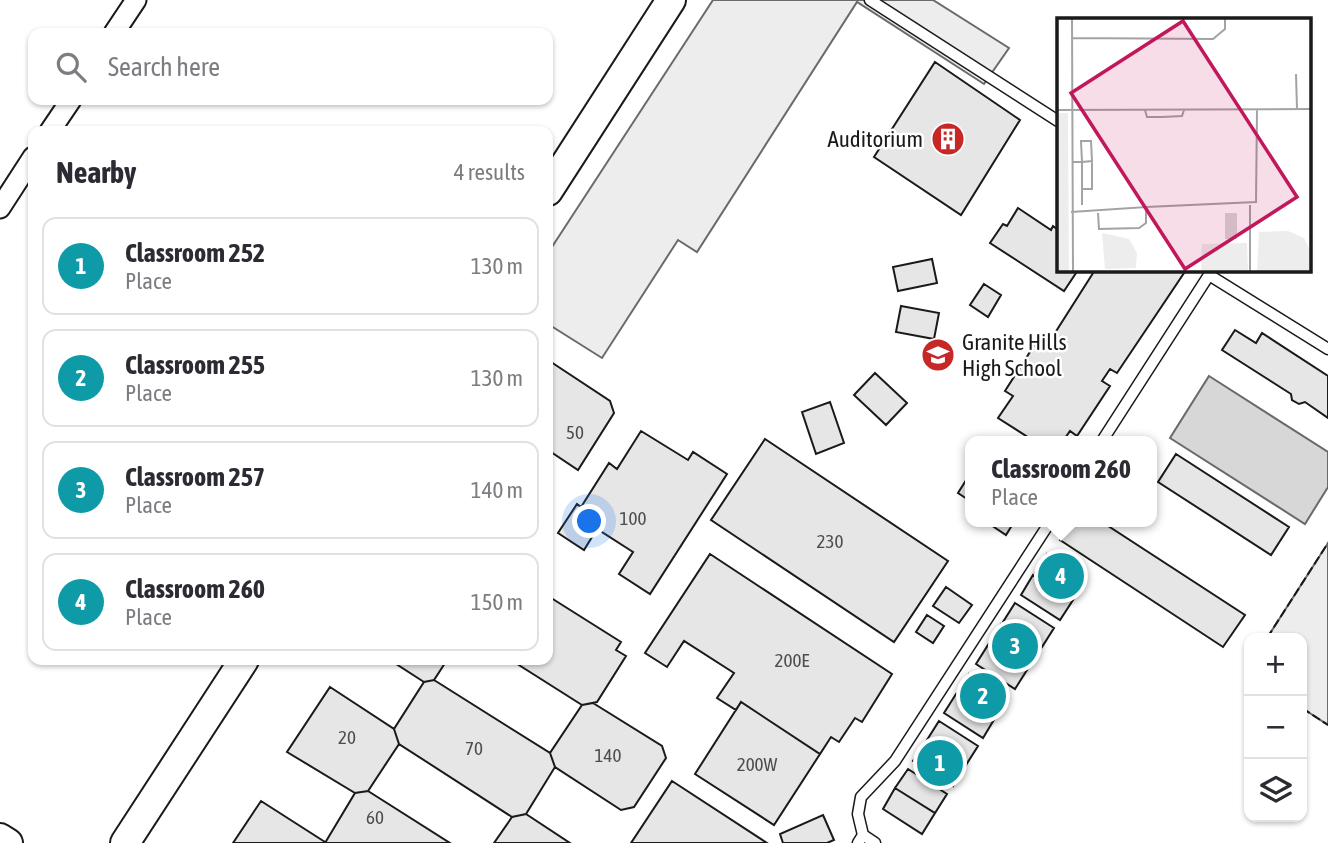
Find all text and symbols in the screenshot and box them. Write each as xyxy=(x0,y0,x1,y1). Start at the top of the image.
inset map xyxy=(1057,18,1310,271)
search box xyxy=(28,28,553,105)
icon: search xyxy=(52,48,90,86)
text: Search here xyxy=(108,52,220,82)
building icon: Auditorium xyxy=(929,120,967,158)
place label: Auditorium xyxy=(827,126,923,152)
text: Nearby xyxy=(56,155,136,189)
text: 4 results xyxy=(454,159,525,185)
text: Classroom 252 xyxy=(125,238,265,268)
text: 1 xyxy=(76,253,86,279)
text: 130 m xyxy=(471,253,523,279)
text: Place xyxy=(125,268,172,294)
place label: Granite Hills High School xyxy=(962,329,1067,381)
school or university icon: Granite Hills High School xyxy=(919,336,957,374)
text: Classroom 255 xyxy=(125,350,265,380)
text: 2 xyxy=(76,365,86,391)
text: 130 m xyxy=(471,365,523,391)
text: Place xyxy=(125,380,172,406)
house number: 50 xyxy=(566,421,584,443)
popup xyxy=(965,436,1157,527)
text: Classroom 260 xyxy=(991,454,1131,484)
text: Classroom 257 xyxy=(125,462,265,492)
text: 3 xyxy=(76,477,86,503)
text: 140 m xyxy=(471,477,523,503)
text: Place xyxy=(991,484,1038,510)
text: Place xyxy=(125,492,172,518)
your location xyxy=(572,504,606,538)
house number: 100 xyxy=(620,507,646,529)
house number: 230 xyxy=(817,530,843,552)
pin: 4 xyxy=(1038,550,1084,602)
text: Classroom 260 xyxy=(125,574,265,604)
text: 4 xyxy=(76,589,86,615)
text: 150 m xyxy=(471,589,523,615)
text: Place xyxy=(125,604,172,630)
pin: 3 xyxy=(992,620,1038,672)
map controls xyxy=(1244,633,1307,822)
button: + xyxy=(1244,633,1307,696)
house number: 200E xyxy=(775,649,809,671)
pin: 2 xyxy=(960,670,1006,722)
button: − xyxy=(1244,696,1307,759)
house number: 20 xyxy=(338,726,356,748)
house number: 70 xyxy=(465,737,483,759)
pin: 1 xyxy=(917,737,963,789)
house number: 140 xyxy=(595,744,621,766)
house number: 200W xyxy=(737,753,778,775)
button: layers xyxy=(1244,759,1307,822)
house number: 60 xyxy=(366,806,384,828)

